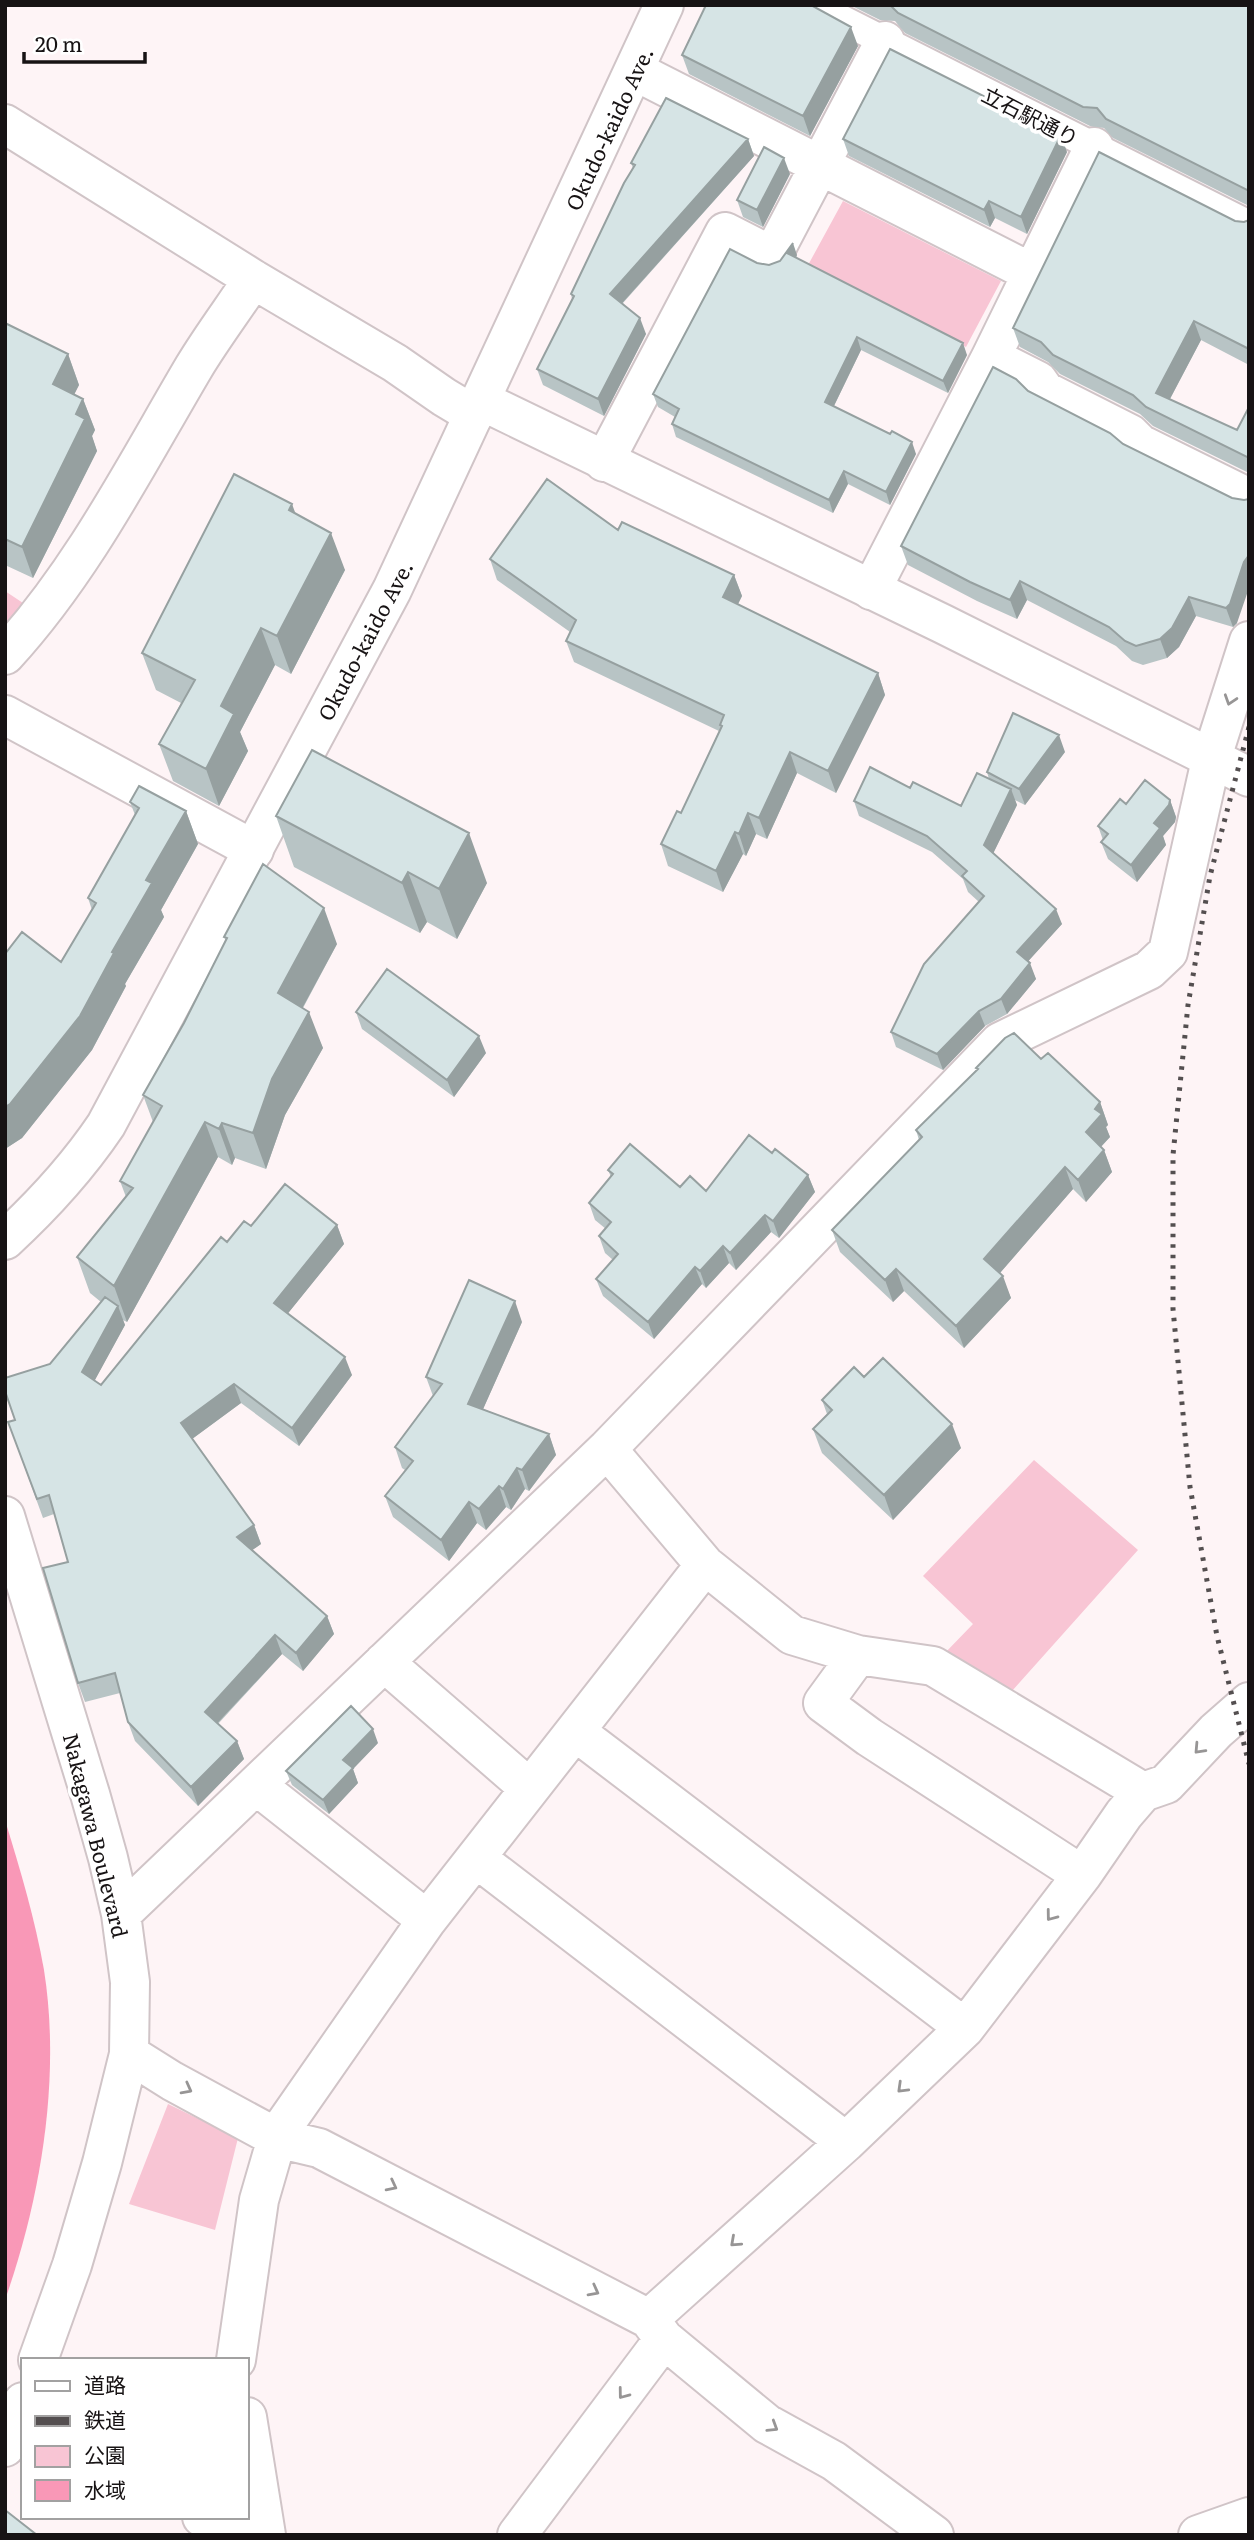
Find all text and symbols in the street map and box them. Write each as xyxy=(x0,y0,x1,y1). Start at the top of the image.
scale bar xyxy=(24,21,145,65)
text: 20 m xyxy=(35,27,82,58)
street label: Okudo-kaido Ave. xyxy=(556,41,660,215)
street label: 立石駅通り xyxy=(977,77,1085,153)
street label: Okudo-kaido Ave. xyxy=(309,554,419,726)
one-way arrow xyxy=(1223,694,1238,706)
street label: Nakagawa Boulevard xyxy=(57,1729,137,1941)
one-way arrow xyxy=(1195,1741,1207,1754)
one-way arrow xyxy=(1046,1908,1059,1921)
one-way arrow xyxy=(898,2079,911,2092)
one-way arrow xyxy=(180,2081,192,2095)
one-way arrow xyxy=(385,2177,397,2191)
one-way arrow xyxy=(730,2234,743,2246)
one-way arrow xyxy=(587,2282,599,2296)
legend xyxy=(21,2358,248,2519)
text: 道路 xyxy=(84,2368,126,2399)
one-way arrow xyxy=(619,2386,631,2399)
text: 鉄道 xyxy=(84,2403,126,2434)
one-way arrow xyxy=(766,2419,779,2432)
text: 公園 xyxy=(84,2438,126,2469)
text: 水域 xyxy=(84,2473,126,2504)

